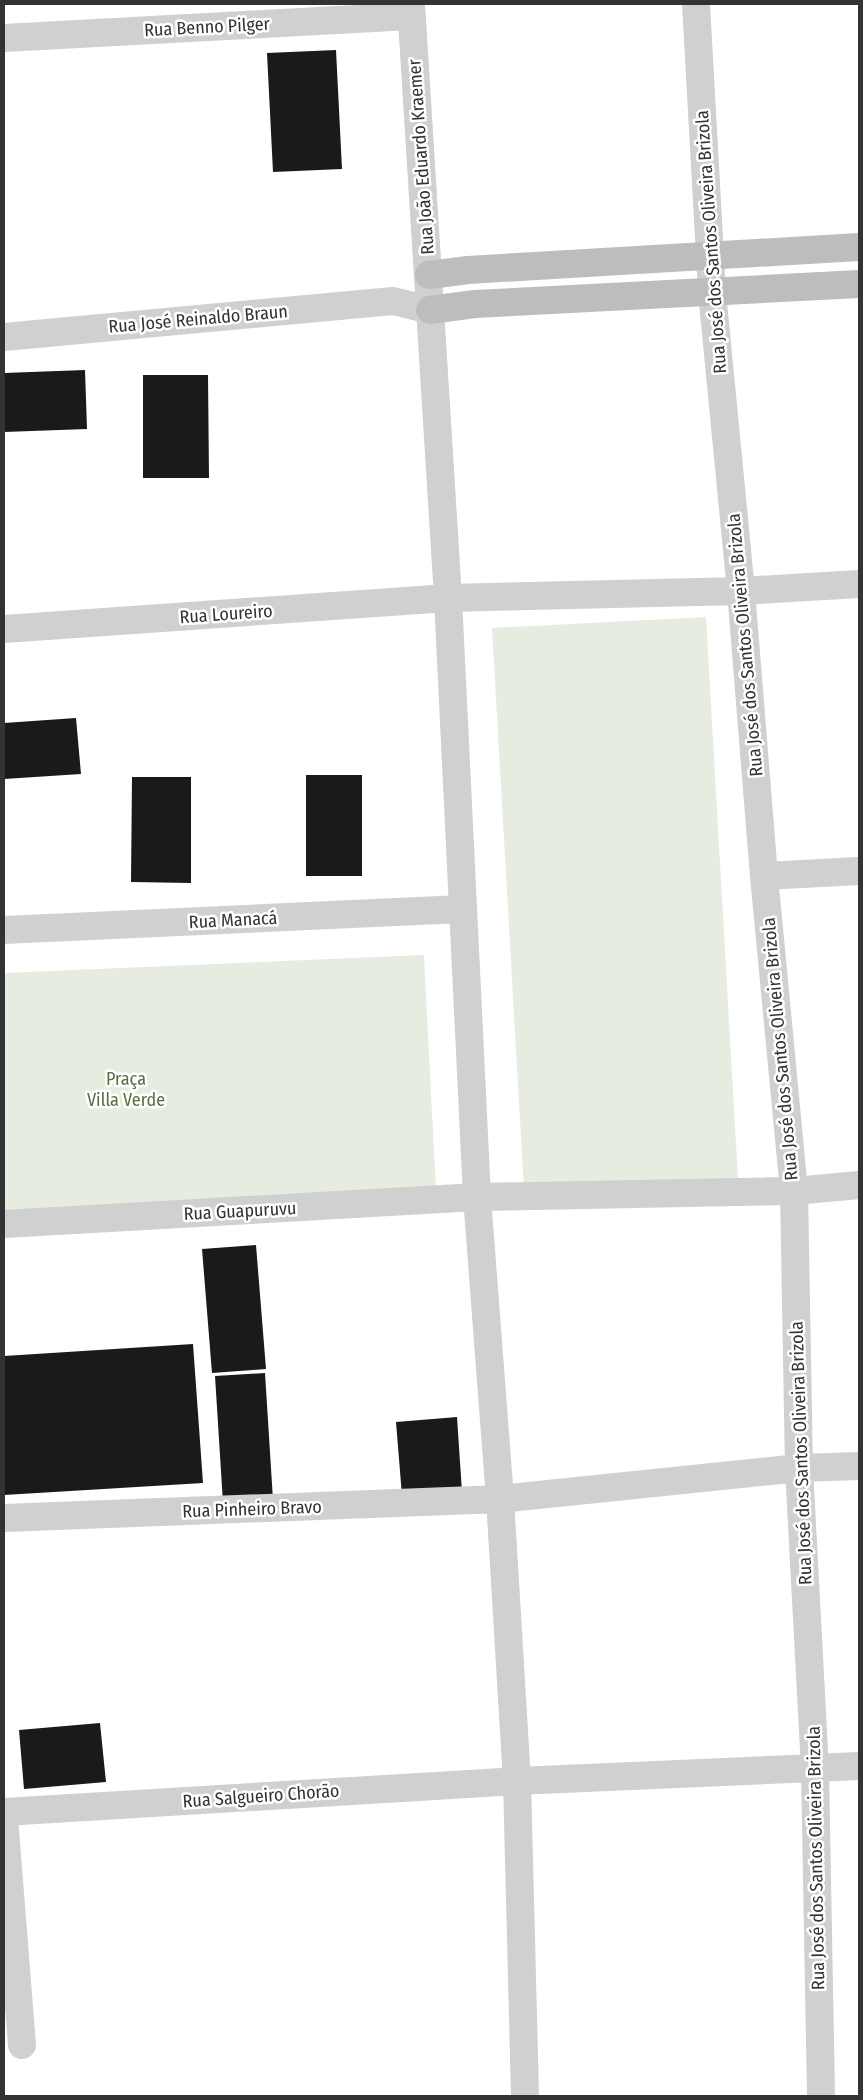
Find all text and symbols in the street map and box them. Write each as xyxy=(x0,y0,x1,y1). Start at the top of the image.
street label: Rua Benno Pilger xyxy=(144,13,271,41)
street label: Rua João Eduardo Kraemer xyxy=(403,58,439,256)
street label: Rua José dos Santos Oliveira Brizola xyxy=(691,109,731,374)
street label: Rua José Reinaldo Braun xyxy=(107,300,289,338)
street label: Rua José dos Santos Oliveira Brizola xyxy=(723,512,767,777)
street label: Rua Loureiro xyxy=(179,600,273,628)
street label: Rua Manacá xyxy=(188,907,278,933)
street label: Rua José dos Santos Oliveira Brizola xyxy=(758,916,802,1181)
park label: Praça Villa Verde xyxy=(87,1068,165,1111)
street label: Rua Guapuruvu xyxy=(183,1197,297,1225)
street label: Rua José dos Santos Oliveira Brizola xyxy=(785,1320,817,1585)
street label: Rua Pinheiro Bravo xyxy=(182,1496,322,1522)
street label: Rua José dos Santos Oliveira Brizola xyxy=(803,1726,829,1990)
street label: Rua Salgueiro Chorão xyxy=(182,1780,340,1812)

